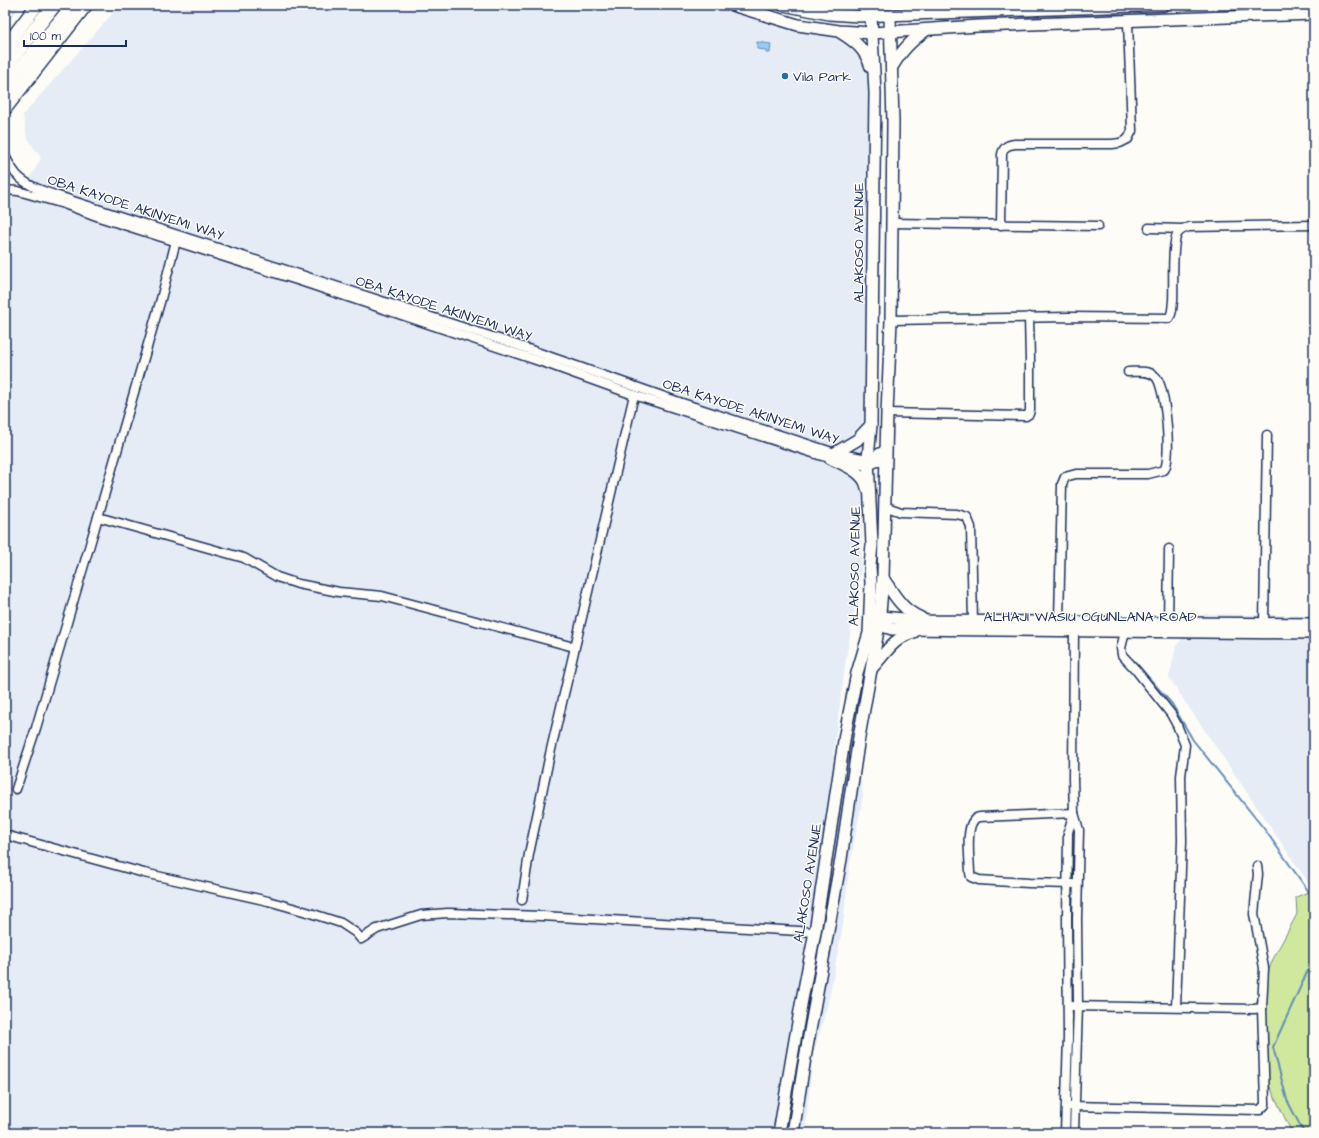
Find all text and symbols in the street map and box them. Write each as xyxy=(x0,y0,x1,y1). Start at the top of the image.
scale bar xyxy=(24,22,126,48)
text: 100 m xyxy=(30,28,61,45)
place label: Vila Park xyxy=(793,67,852,87)
marker: Vila Park xyxy=(780,71,790,81)
street label: OBA KAYODE AKINYEMI WAY xyxy=(45,170,227,246)
street label: ALAKOSO AVENUE xyxy=(849,182,869,303)
street label: OBA KAYODE AKINYEMI WAY xyxy=(353,271,535,347)
street label: OBA KAYODE AKINYEMI WAY xyxy=(660,374,842,450)
street label: ALAKOSO AVENUE xyxy=(844,505,866,626)
street label: ALHAJI WASIU OGUNLANA ROAD xyxy=(983,607,1197,627)
street label: ALAKOSO AVENUE xyxy=(789,821,827,944)

